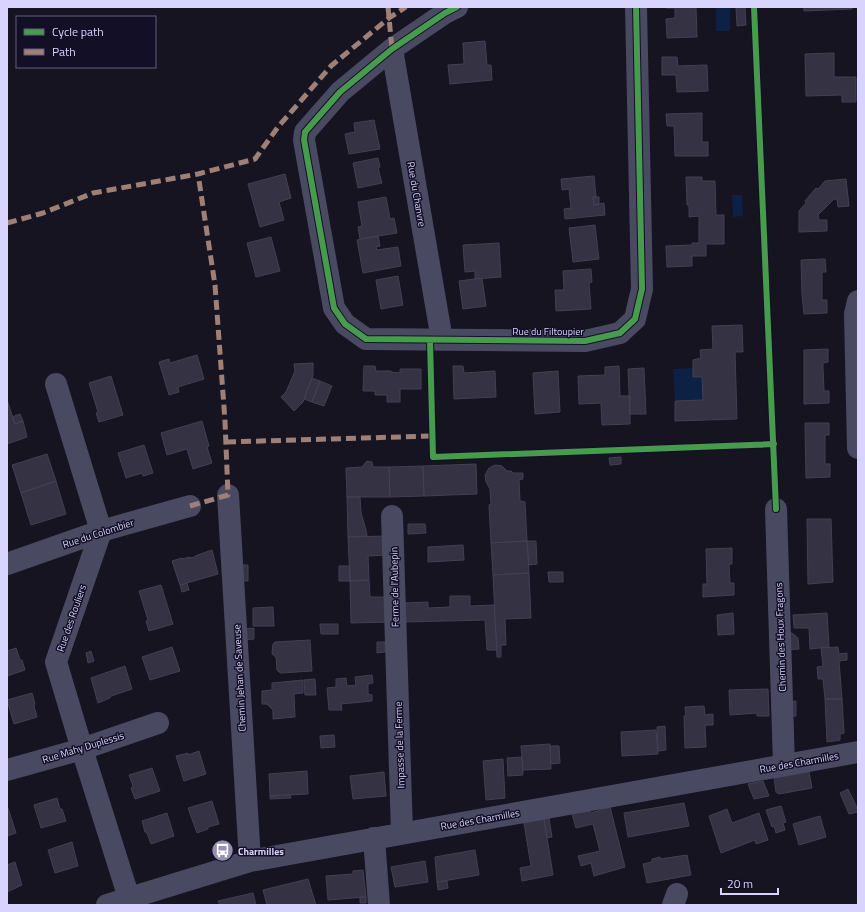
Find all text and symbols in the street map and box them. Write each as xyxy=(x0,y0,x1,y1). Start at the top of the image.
legend xyxy=(16,16,156,68)
text: Cycle path xyxy=(52,22,104,41)
text: Path xyxy=(52,42,76,61)
street label: Rue du Chanvre xyxy=(403,160,430,228)
street label: Rue du Filtoupier xyxy=(512,324,584,339)
street label: Rue du Colombier xyxy=(61,515,136,552)
street label: Ferme de l'Aubepin xyxy=(386,547,403,627)
street label: Rue des Rouliers xyxy=(53,582,90,654)
street label: Chemin des Houx Fragons xyxy=(771,582,790,692)
street label: Chemin Jehan de Saveuse xyxy=(229,624,250,732)
street label: Impasse de la Ferme xyxy=(390,701,409,789)
street label: Rue Mahy Duplessis xyxy=(40,728,126,767)
street label: Rue des Charmilles xyxy=(758,748,840,777)
street label: Rue des Charmilles xyxy=(439,805,521,834)
bus stop icon: Charmilles xyxy=(209,838,235,864)
place label: Charmilles xyxy=(238,844,284,859)
scale bar xyxy=(721,870,778,896)
text: 20 m xyxy=(727,874,753,893)

